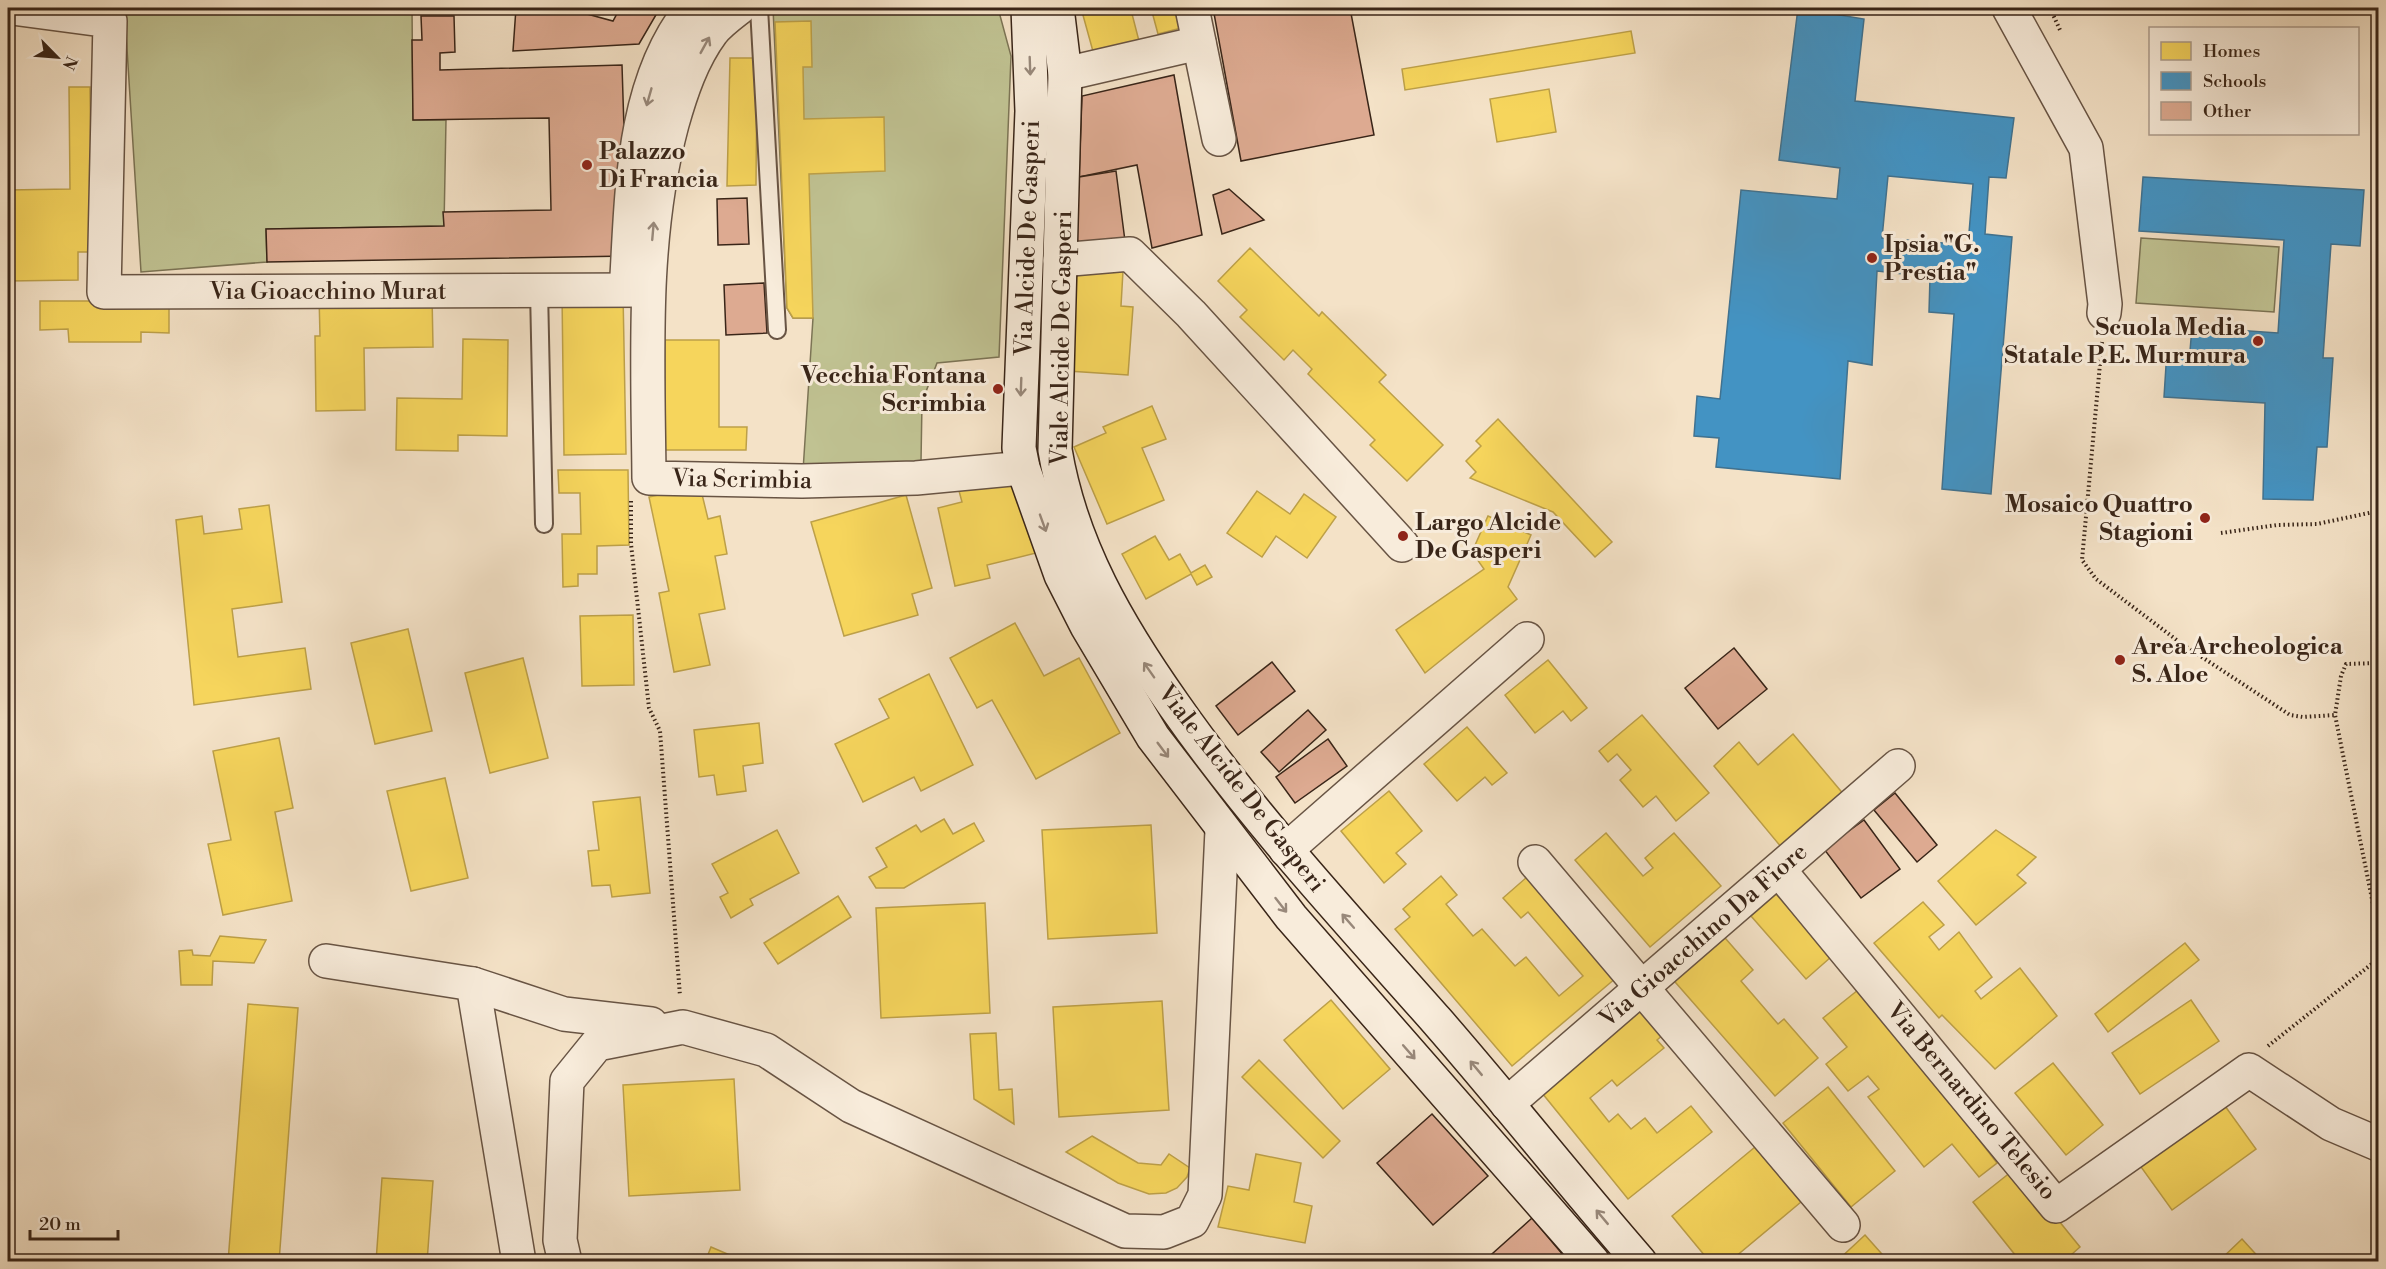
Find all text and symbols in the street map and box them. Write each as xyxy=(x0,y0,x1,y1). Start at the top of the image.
north arrow xyxy=(27,27,87,87)
legend xyxy=(2149,27,2359,135)
one-way arrow xyxy=(699,37,711,54)
text: Homes xyxy=(2203,40,2260,63)
text: N xyxy=(58,53,81,73)
one-way arrow xyxy=(1025,55,1036,75)
text: Schools xyxy=(2203,70,2267,93)
one-way arrow xyxy=(643,87,654,106)
text: Other xyxy=(2203,100,2251,123)
street label: Via Alcide De Gasperi xyxy=(1009,120,1047,357)
place label: Palazzo Di Francia xyxy=(599,137,719,195)
marker: Palazzo Di Francia xyxy=(580,158,594,172)
street label: Viale Alcide De Gasperi xyxy=(1045,210,1079,467)
one-way arrow xyxy=(648,222,659,242)
place label: Ipsia "G. Prestia" xyxy=(1884,230,1980,288)
marker: Ipsia "G. Prestia" xyxy=(1865,251,1879,265)
street label: Via Gioacchino Murat xyxy=(209,277,447,307)
place label: Scuola Media Statale P.E. Murmura xyxy=(2004,313,2247,371)
marker: Scuola Media Statale P.E. Murmura xyxy=(2251,334,2265,348)
place label: Vecchia Fontana Scrimbia xyxy=(800,361,987,419)
one-way arrow xyxy=(1016,376,1027,396)
marker: Vecchia Fontana Scrimbia xyxy=(991,382,1005,396)
street label: Via Scrimbia xyxy=(671,464,813,496)
place label: Mosaico Quattro Stagioni xyxy=(2005,490,2193,548)
place label: Largo Alcide De Gasperi xyxy=(1415,508,1561,566)
marker: Mosaico Quattro Stagioni xyxy=(2198,511,2212,525)
one-way arrow xyxy=(1038,513,1049,532)
marker: Largo Alcide De Gasperi xyxy=(1396,529,1410,543)
place label: Area Archeologica S. Aloe xyxy=(2131,632,2344,690)
marker: Area Archeologica S. Aloe xyxy=(2113,653,2127,667)
one-way arrow xyxy=(1143,662,1155,678)
street label: Viale Alcide De Gasperi xyxy=(1150,678,1332,898)
one-way arrow xyxy=(1156,742,1169,758)
street label: Via Gioacchino Da Fiore xyxy=(1593,837,1814,1035)
one-way arrow xyxy=(1275,897,1288,913)
one-way arrow xyxy=(1341,914,1355,929)
street label: Via Bernardino Telesio xyxy=(1879,996,2063,1207)
one-way arrow xyxy=(1402,1044,1416,1059)
one-way arrow xyxy=(1470,1060,1483,1076)
scale bar xyxy=(30,1203,118,1241)
one-way arrow xyxy=(1595,1210,1609,1225)
text: 20 m xyxy=(39,1213,81,1236)

